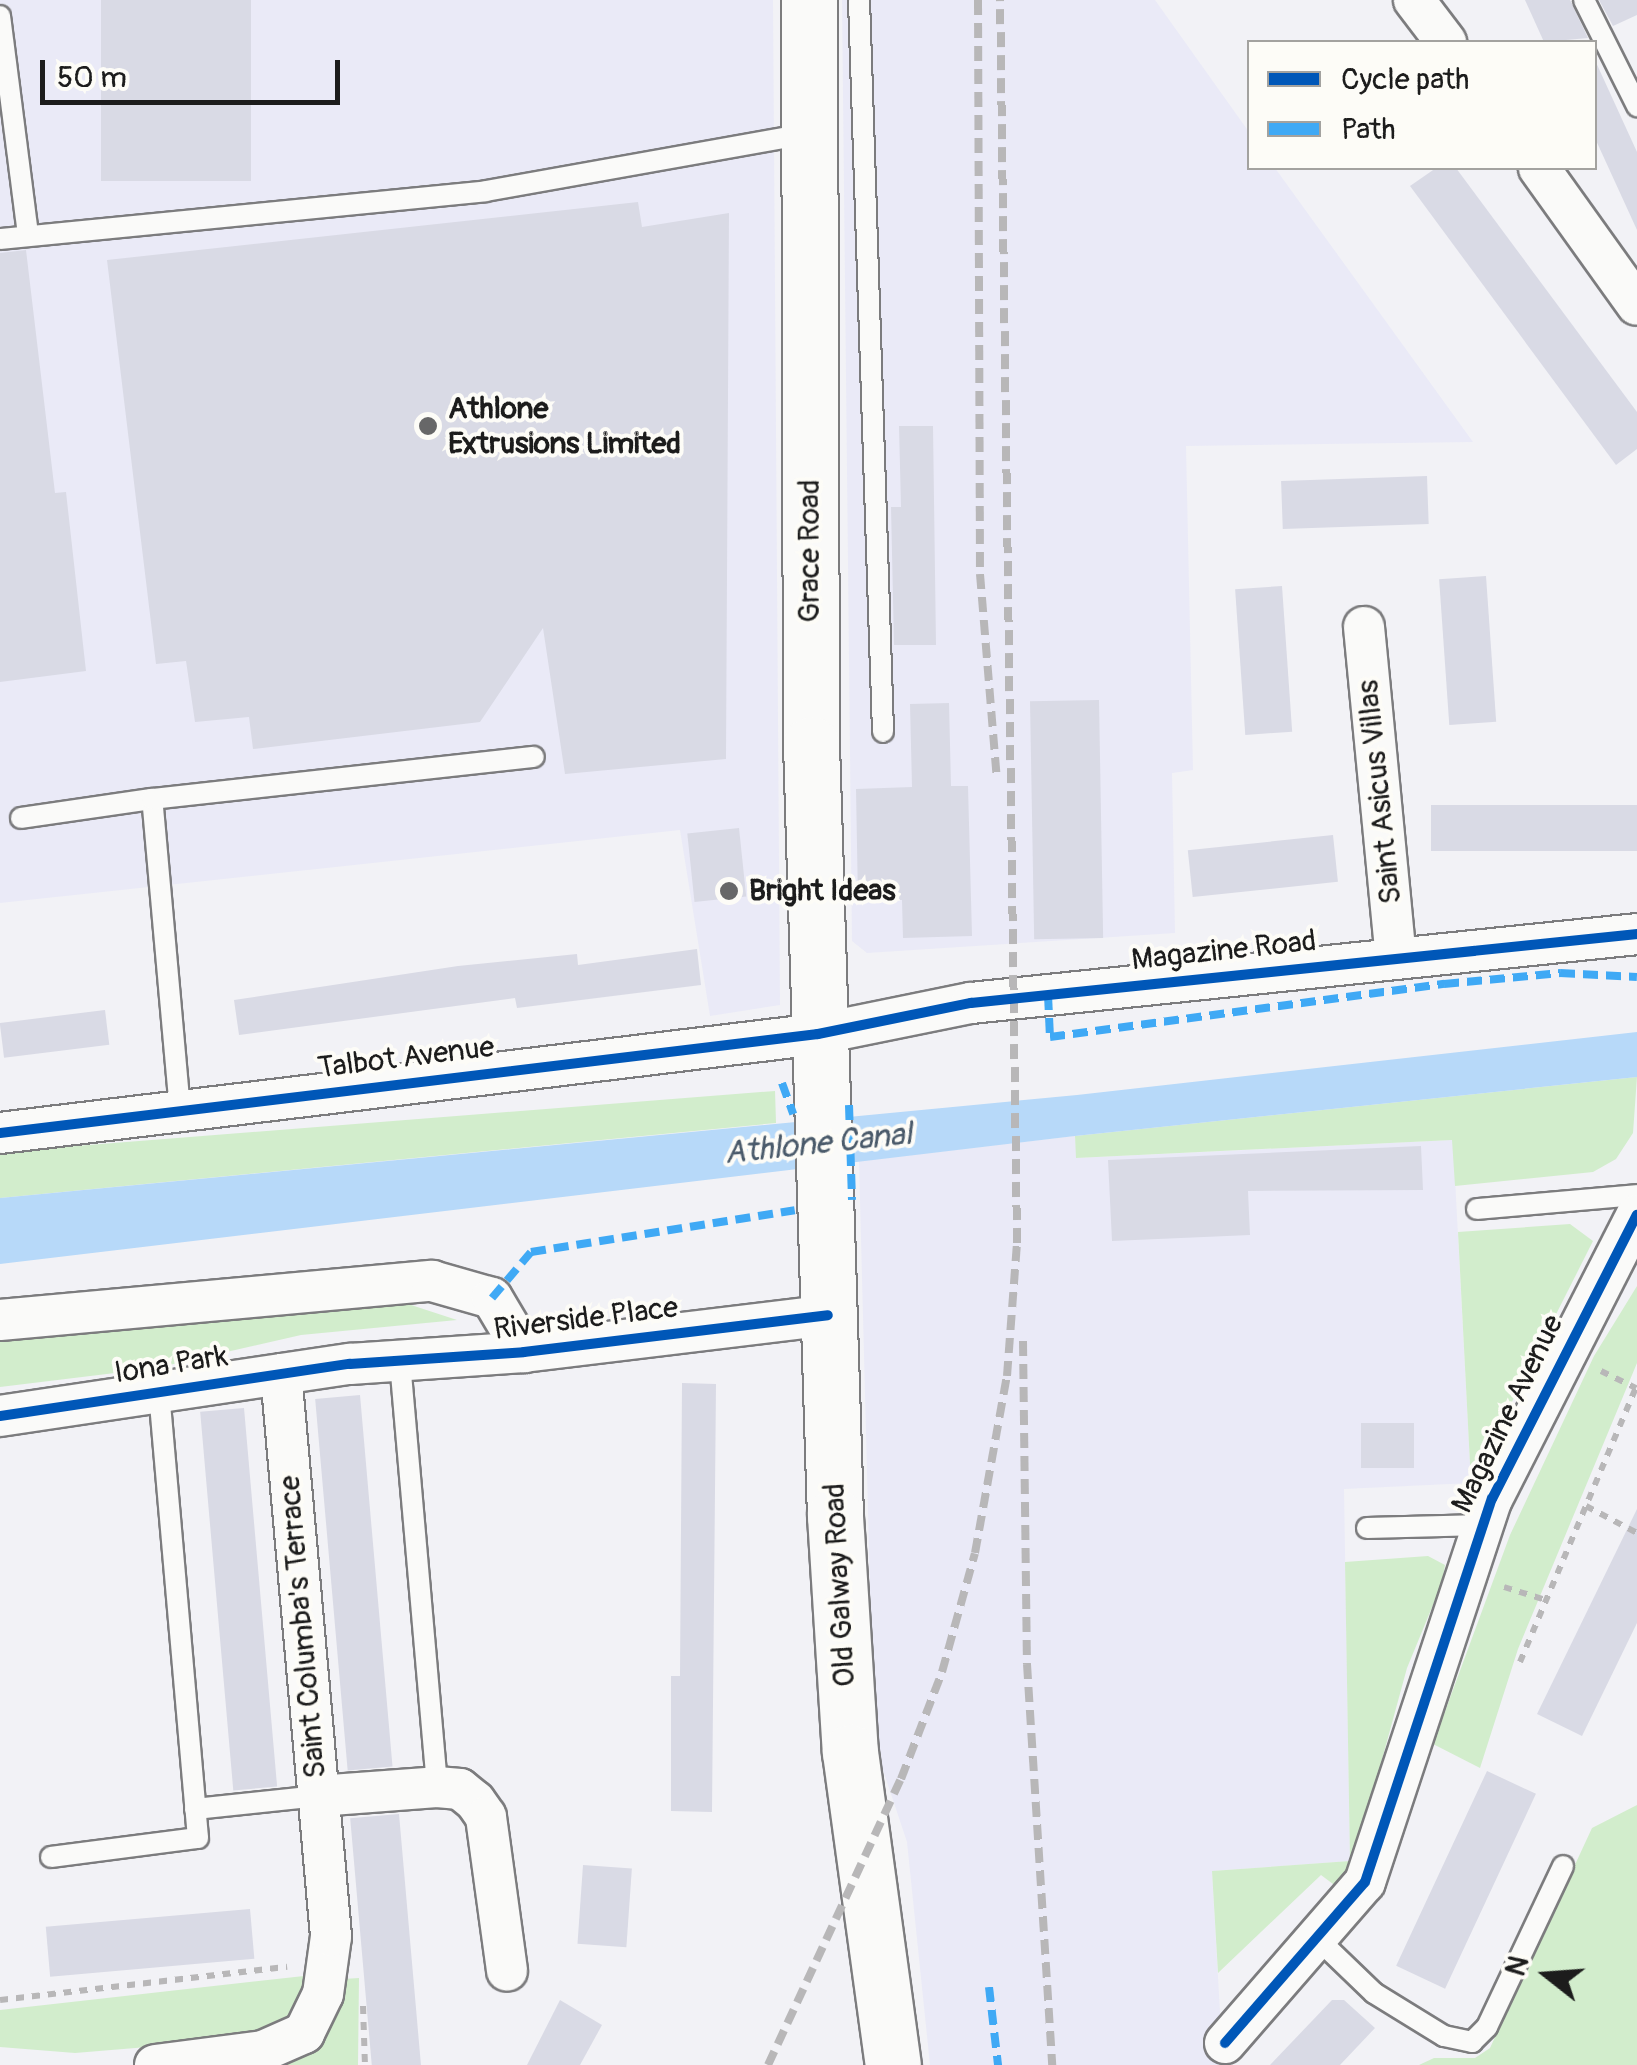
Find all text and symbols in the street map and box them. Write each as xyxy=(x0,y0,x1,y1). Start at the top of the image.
scale bar xyxy=(45,40,345,102)
legend xyxy=(1247,40,1597,170)
text: 50 m xyxy=(57,59,127,96)
text: Cycle path xyxy=(1341,61,1469,98)
text: Path xyxy=(1341,111,1396,148)
place label: Athlone Extrusions Limited xyxy=(448,391,681,462)
marker: Athlone Extrusions Limited xyxy=(417,415,439,437)
street label: Grace Road xyxy=(792,479,828,623)
street label: Saint Asicus Villas xyxy=(1350,678,1410,906)
place label: Bright Ideas xyxy=(749,873,896,909)
marker: Bright Ideas xyxy=(718,880,740,902)
street label: Magazine Road xyxy=(1130,923,1318,979)
street label: Talbot Avenue xyxy=(316,1029,496,1087)
water label: Athlone Canal xyxy=(722,1115,914,1173)
street label: Riverside Place xyxy=(492,1290,680,1348)
street label: Magazine Avenue xyxy=(1445,1309,1571,1519)
street label: Iona Park xyxy=(112,1338,230,1392)
street label: Saint Columba's Terrace xyxy=(272,1474,334,1780)
street label: Old Galway Road xyxy=(817,1482,863,1688)
north arrow xyxy=(1497,1925,1597,2025)
text: N xyxy=(1498,1952,1537,1980)

